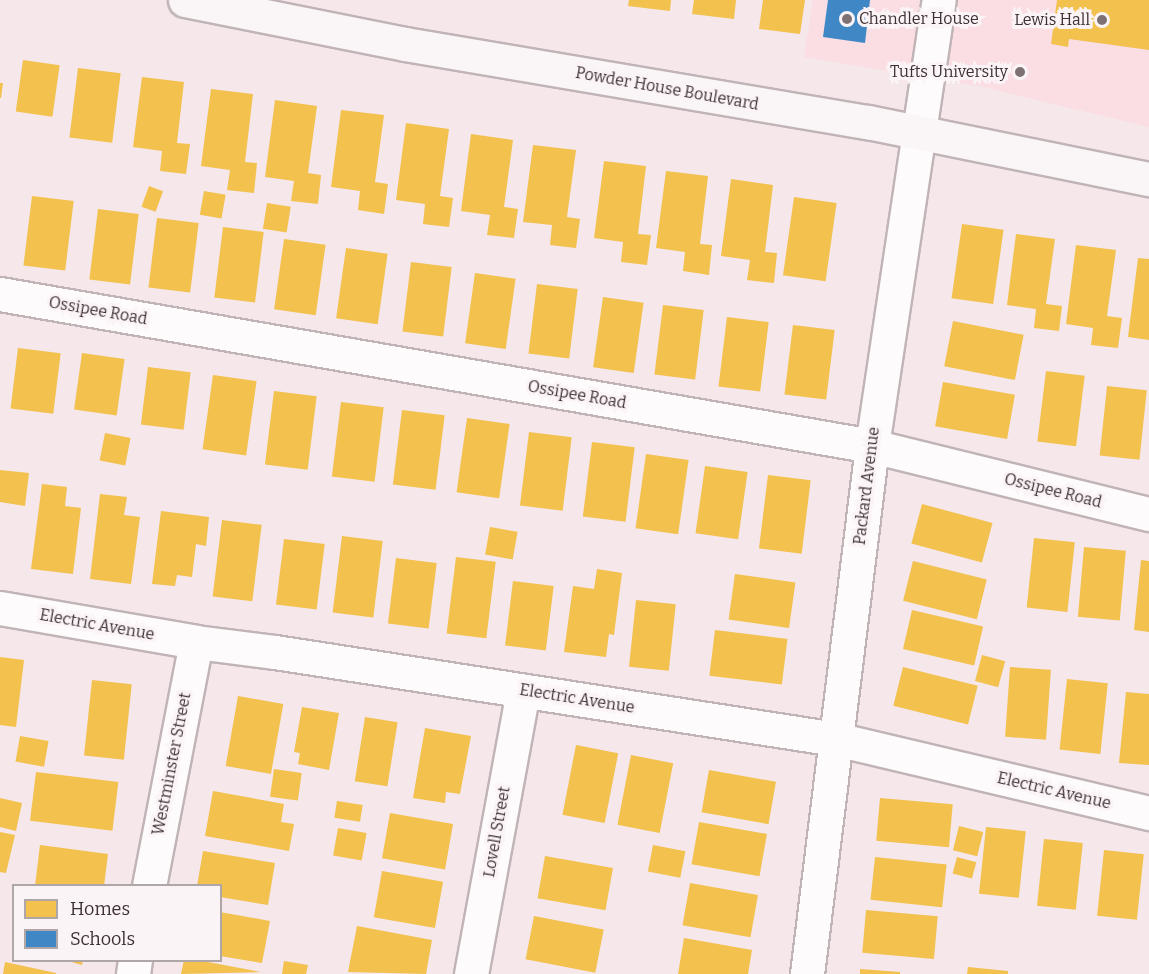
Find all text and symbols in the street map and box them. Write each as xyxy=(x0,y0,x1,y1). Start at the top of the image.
place label: Chandler House xyxy=(859,9,979,29)
place label: Lewis Hall xyxy=(1014,10,1090,30)
marker: Chandler House xyxy=(840,12,854,26)
marker: Lewis Hall xyxy=(1095,13,1109,27)
place label: Tufts University xyxy=(890,62,1008,82)
street label: Powder House Boulevard xyxy=(574,63,760,115)
marker: Tufts University xyxy=(1013,65,1027,79)
street label: Ossipee Road xyxy=(47,293,149,329)
street label: Ossipee Road xyxy=(526,377,628,413)
street label: Packard Avenue xyxy=(850,426,884,546)
street label: Ossipee Road xyxy=(1002,470,1104,512)
street label: Electric Avenue xyxy=(38,605,156,645)
street label: Electric Avenue xyxy=(518,680,636,718)
street label: Westminster Street xyxy=(149,691,195,837)
street label: Electric Avenue xyxy=(995,769,1113,813)
street label: Lovell Street xyxy=(480,785,514,879)
legend xyxy=(12,884,222,962)
text: Homes xyxy=(70,898,130,920)
text: Schools xyxy=(70,928,135,950)

